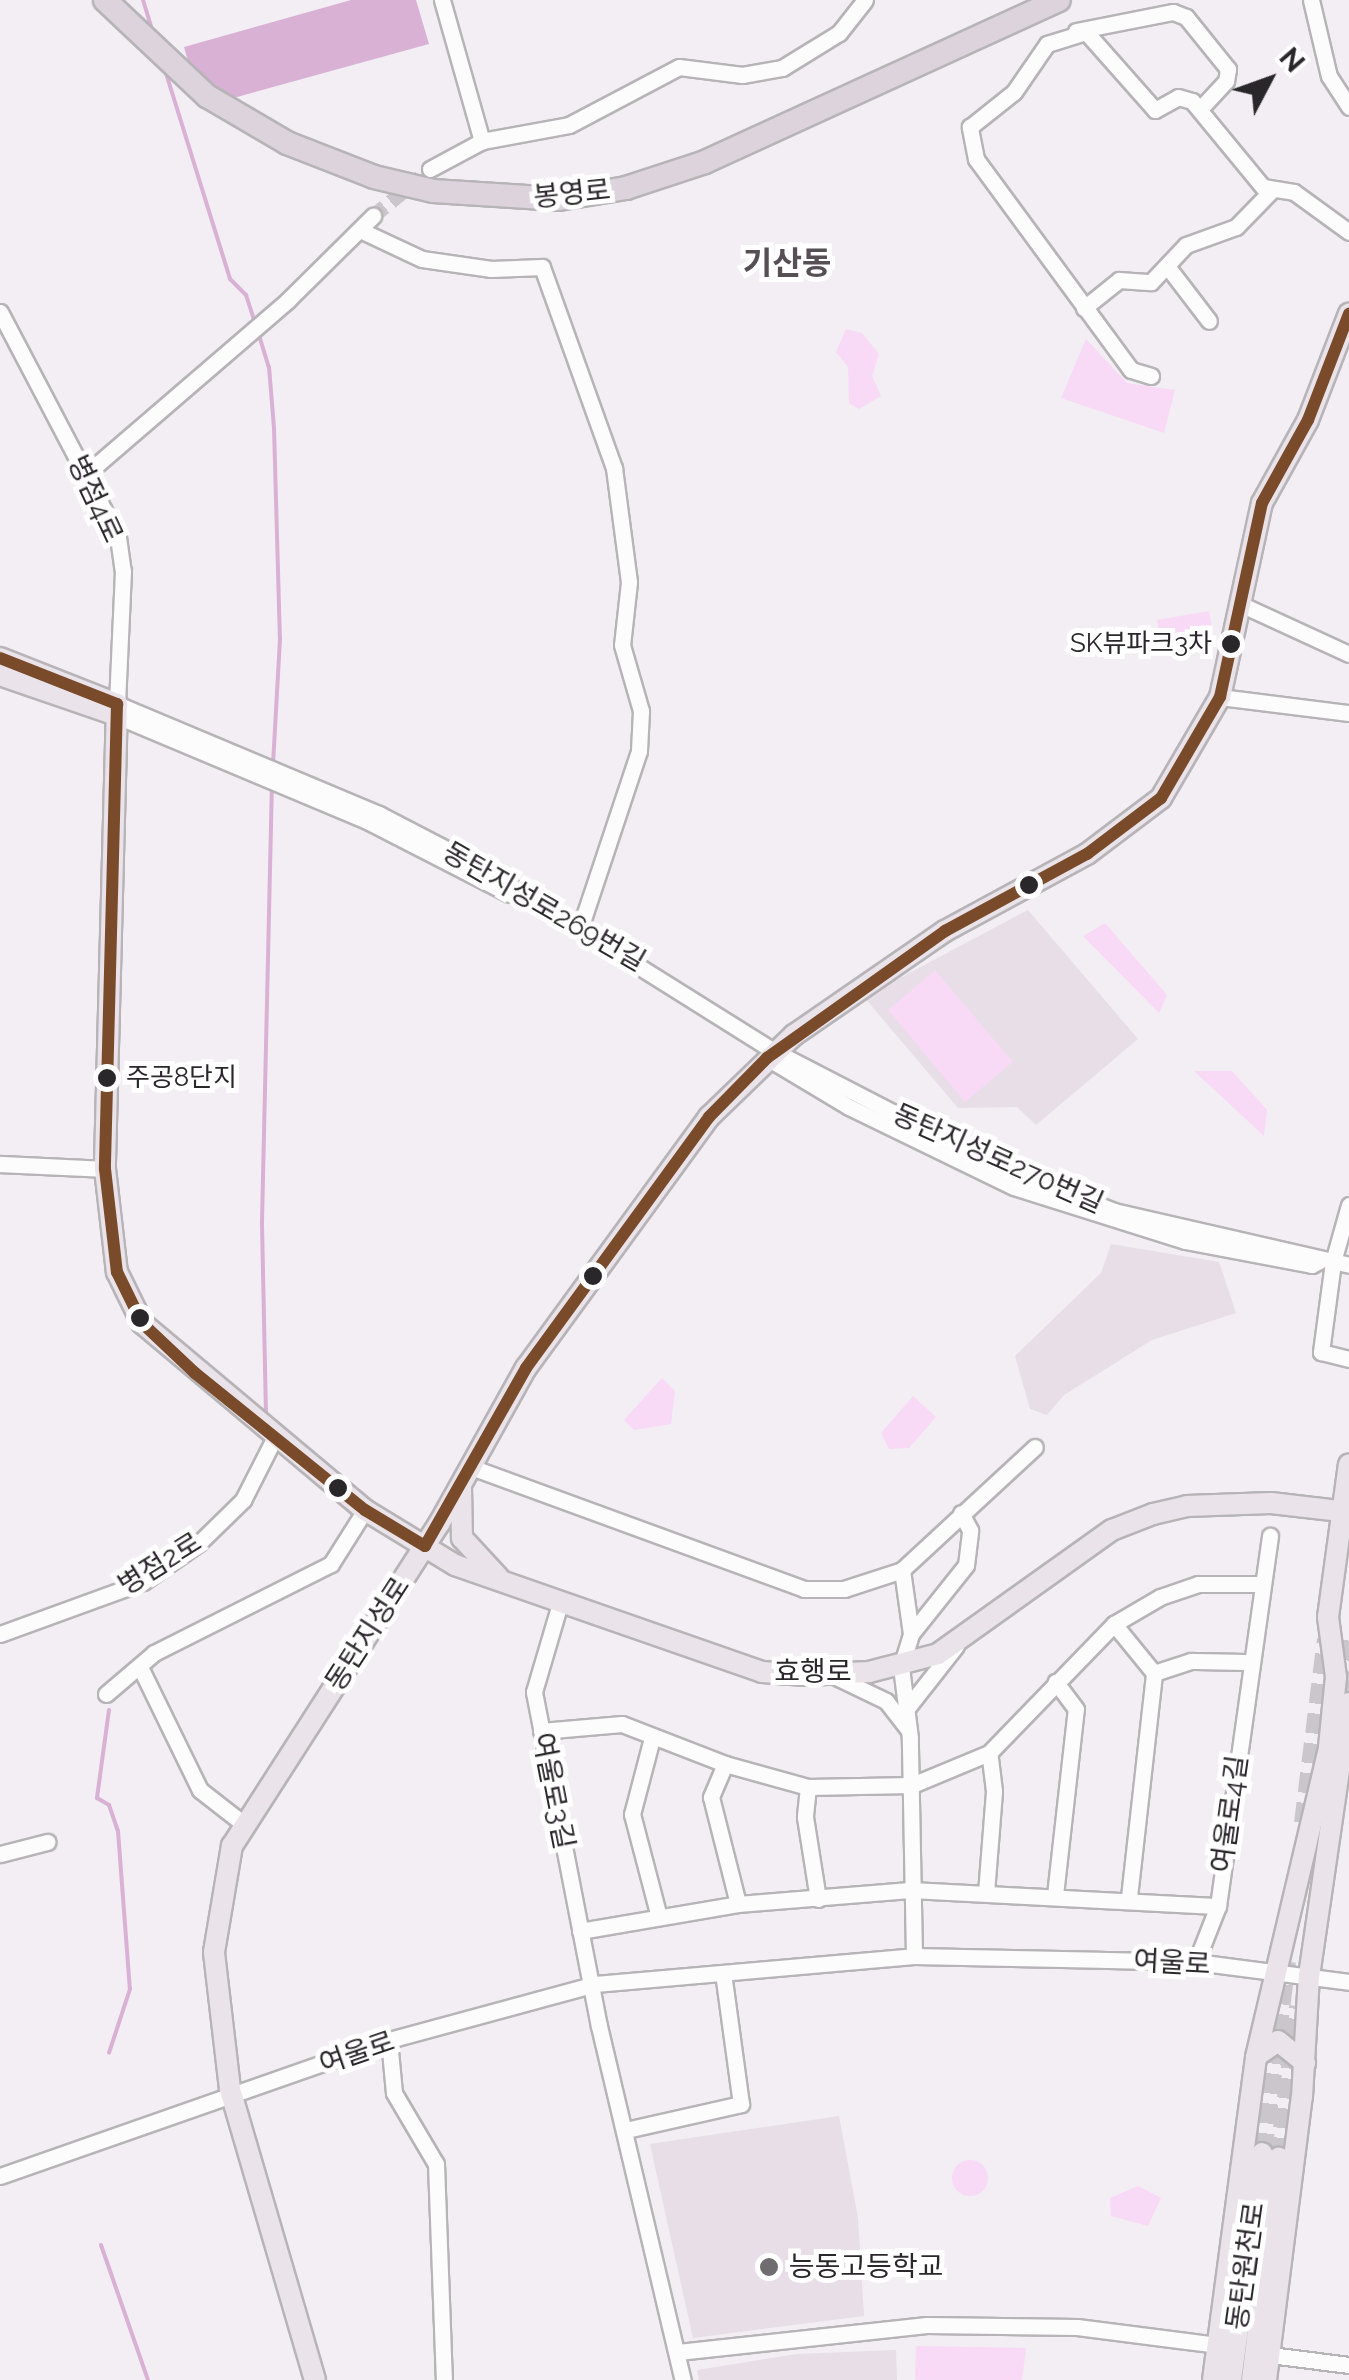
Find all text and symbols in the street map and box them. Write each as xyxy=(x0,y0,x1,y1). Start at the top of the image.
north arrow xyxy=(1219,30,1319,130)
text: N xyxy=(1273,41,1311,79)
street label: 봉영로 xyxy=(532,173,612,215)
district label: 기산동 xyxy=(743,244,831,282)
street label: 병점4로 xyxy=(60,450,130,548)
place label: SK뷰파크3차 xyxy=(1070,628,1212,660)
marker: SK뷰파크3차 xyxy=(1221,634,1241,654)
street label: 동탄지성로269번길 xyxy=(437,835,651,979)
unlabelled marker xyxy=(1019,875,1039,895)
place label: 주공8단지 xyxy=(126,1062,237,1094)
marker: 주공8단지 xyxy=(97,1068,117,1088)
street label: 동탄지성로270번길 xyxy=(888,1098,1108,1220)
unlabelled marker xyxy=(583,1266,603,1286)
unlabelled marker xyxy=(130,1308,150,1328)
unlabelled marker xyxy=(328,1478,348,1498)
street label: 병점2로 xyxy=(112,1525,208,1603)
street label: 동탄지성로 xyxy=(319,1571,417,1697)
street label: 효행로 xyxy=(774,1655,852,1689)
street label: 여울로3길 xyxy=(525,1730,581,1852)
street label: 여울로4길 xyxy=(1205,1753,1255,1875)
street label: 여울로 xyxy=(1133,1944,1211,1982)
street label: 여울로 xyxy=(315,2025,399,2081)
street label: 동탄원천로 xyxy=(1220,2200,1272,2332)
place label: 능동고등학교 xyxy=(789,2250,944,2284)
marker: 능동고등학교 xyxy=(758,2256,780,2278)

